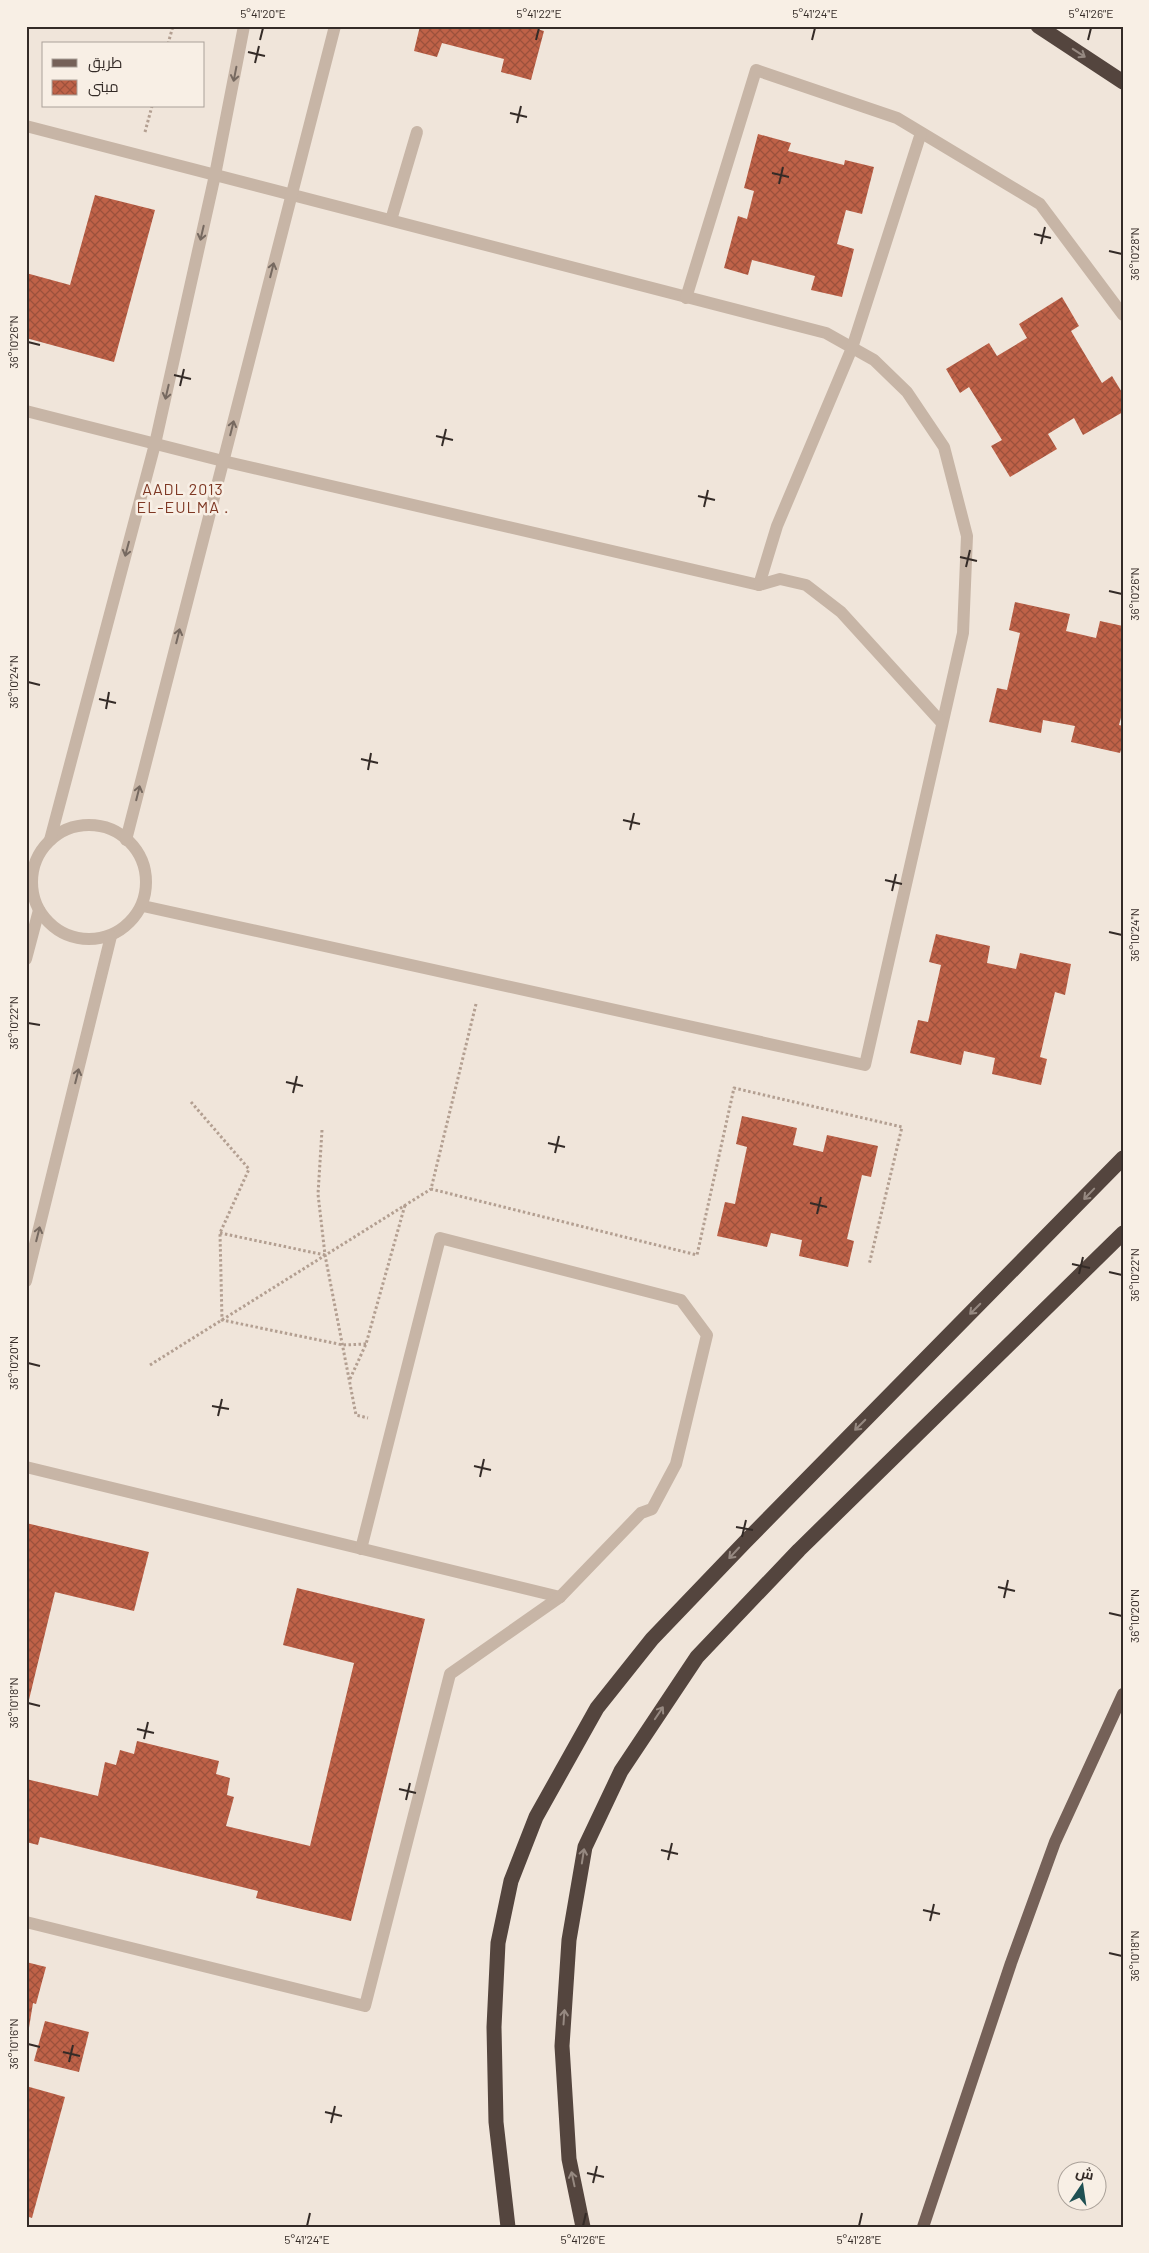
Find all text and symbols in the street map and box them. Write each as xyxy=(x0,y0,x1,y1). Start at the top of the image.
text: 5°41'20"E xyxy=(240,6,286,20)
text: 5°41'22"E xyxy=(516,6,562,20)
text: 5°41'24"E xyxy=(792,6,838,20)
text: 5°41'26"E xyxy=(1068,6,1114,20)
legend xyxy=(42,42,205,108)
one-way arrow xyxy=(1071,48,1085,58)
text: طريق xyxy=(88,53,122,73)
one-way arrow xyxy=(230,66,239,82)
text: مبنى xyxy=(88,77,119,97)
one-way arrow xyxy=(197,225,207,241)
text: 36°10'28"N xyxy=(1127,227,1141,281)
one-way arrow xyxy=(268,263,278,279)
text: 36°10'26"N xyxy=(6,315,20,369)
one-way arrow xyxy=(162,383,171,399)
one-way arrow xyxy=(228,420,237,436)
district label: AADL 2013 EL-EULMA . xyxy=(136,479,230,516)
one-way arrow xyxy=(122,541,131,557)
text: 36°10'26"N xyxy=(1127,567,1141,621)
one-way arrow xyxy=(174,628,184,644)
text: 36°10'24"N xyxy=(6,655,20,709)
one-way arrow xyxy=(134,786,143,802)
text: 36°10'24"N xyxy=(1127,908,1141,962)
text: 36°10'22"N xyxy=(6,996,20,1050)
one-way arrow xyxy=(73,1068,82,1084)
one-way arrow xyxy=(1083,1187,1095,1200)
one-way arrow xyxy=(34,1226,43,1242)
text: 36°10'22"N xyxy=(1127,1248,1141,1302)
one-way arrow xyxy=(969,1303,981,1316)
text: 36°10'20"N xyxy=(6,1336,20,1390)
one-way arrow xyxy=(855,1418,867,1430)
one-way arrow xyxy=(728,1546,740,1559)
text: 36°10'20"N xyxy=(1127,1589,1141,1643)
text: 36°10'18"N xyxy=(6,1677,20,1729)
one-way arrow xyxy=(654,1707,664,1721)
one-way arrow xyxy=(579,1848,589,1864)
text: 36°10'18"N xyxy=(1127,1930,1141,1982)
one-way arrow xyxy=(560,2009,569,2025)
text: 36°10'16"N xyxy=(6,2018,20,2070)
north arrow xyxy=(1056,2160,1106,2210)
text: ش xyxy=(1074,2163,1096,2184)
one-way arrow xyxy=(568,2171,578,2187)
text: 5°41'24"E xyxy=(284,2232,330,2246)
text: 5°41'26"E xyxy=(560,2232,606,2246)
text: 5°41'28"E xyxy=(836,2232,882,2246)

